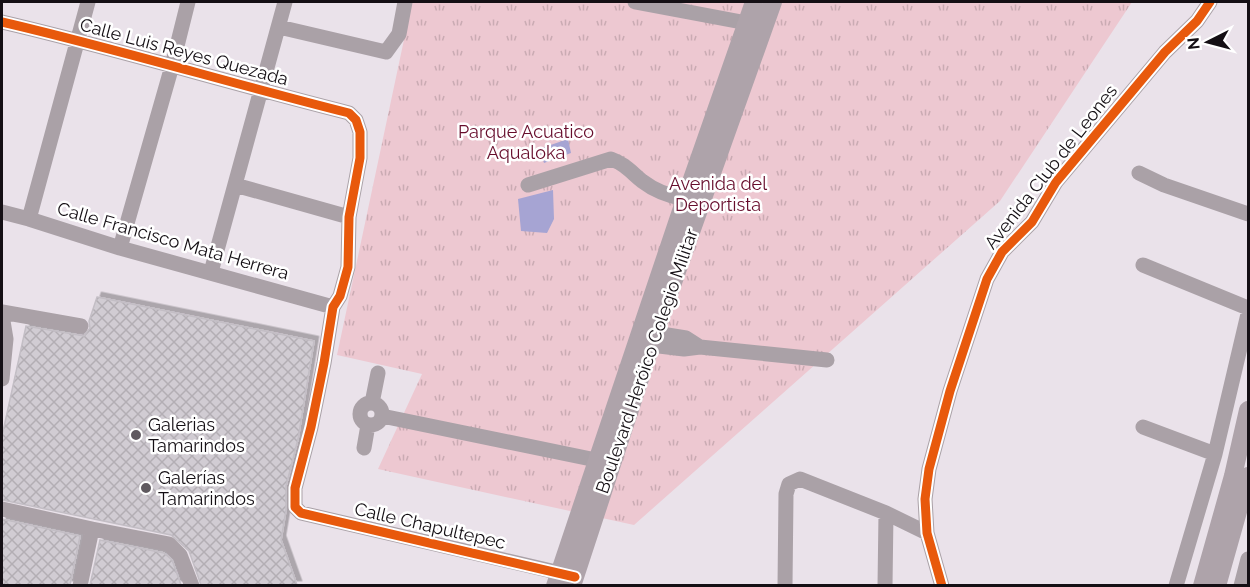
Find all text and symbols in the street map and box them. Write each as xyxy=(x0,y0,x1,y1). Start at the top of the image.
north arrow xyxy=(1178,12,1238,72)
street label: Calle Luis Reyes Quezada xyxy=(78,14,291,89)
text: N xyxy=(1183,36,1204,51)
street label: Avenida Club de Leones xyxy=(980,80,1121,253)
park label: Parque Acuatico Aqualoka xyxy=(458,121,594,163)
park label: Avenida del Deportista xyxy=(669,173,767,215)
street label: Calle Francisco Mata Herrera xyxy=(55,197,291,284)
street label: Boulevard Heróico Colegio Militar xyxy=(591,225,702,496)
place label: Galerias Tamarindos xyxy=(148,414,245,456)
marker: Galerias Tamarindos xyxy=(129,428,143,442)
place label: Galerías Tamarindos xyxy=(158,467,255,509)
marker: Galerías Tamarindos xyxy=(139,481,153,495)
street label: Calle Chapultepec xyxy=(353,498,508,553)

